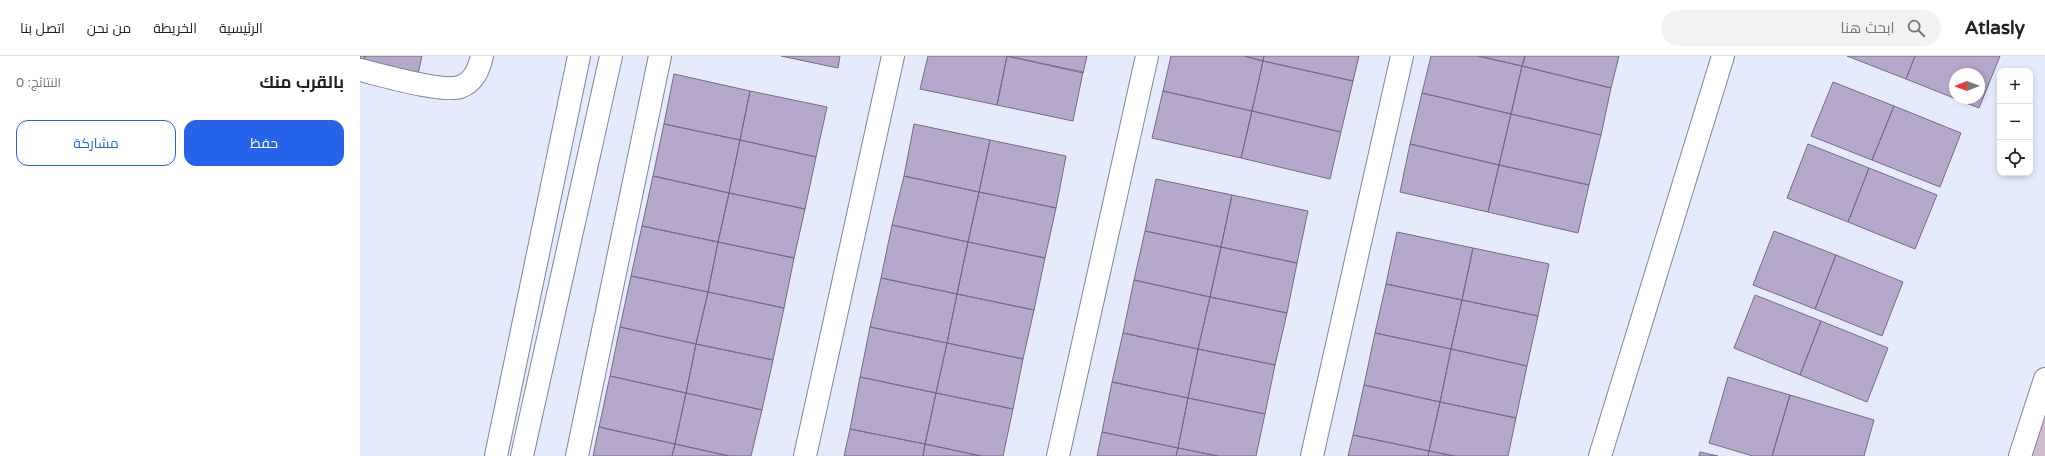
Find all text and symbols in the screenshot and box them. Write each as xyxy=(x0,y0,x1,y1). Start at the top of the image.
search box xyxy=(1661,10,1941,46)
icon: search xyxy=(1905,17,1927,39)
text: Atlasly xyxy=(1965,17,2025,39)
text: ابحث هنا xyxy=(1841,19,1895,37)
text: اتصل بنا xyxy=(20,20,65,37)
text: من نحن xyxy=(87,20,131,37)
text: الخريطة xyxy=(153,20,197,37)
text: الرئيسية xyxy=(219,20,263,37)
north arrow xyxy=(1949,68,1985,104)
map controls xyxy=(1997,68,2033,176)
button: + xyxy=(1997,68,2033,104)
text: بالقرب منك xyxy=(259,72,344,93)
text: النتائج: 0 xyxy=(16,75,61,91)
button: − xyxy=(1997,104,2033,140)
button: مشاركة xyxy=(16,120,176,166)
button: حفظ xyxy=(184,120,344,166)
button: locate xyxy=(1997,140,2033,176)

